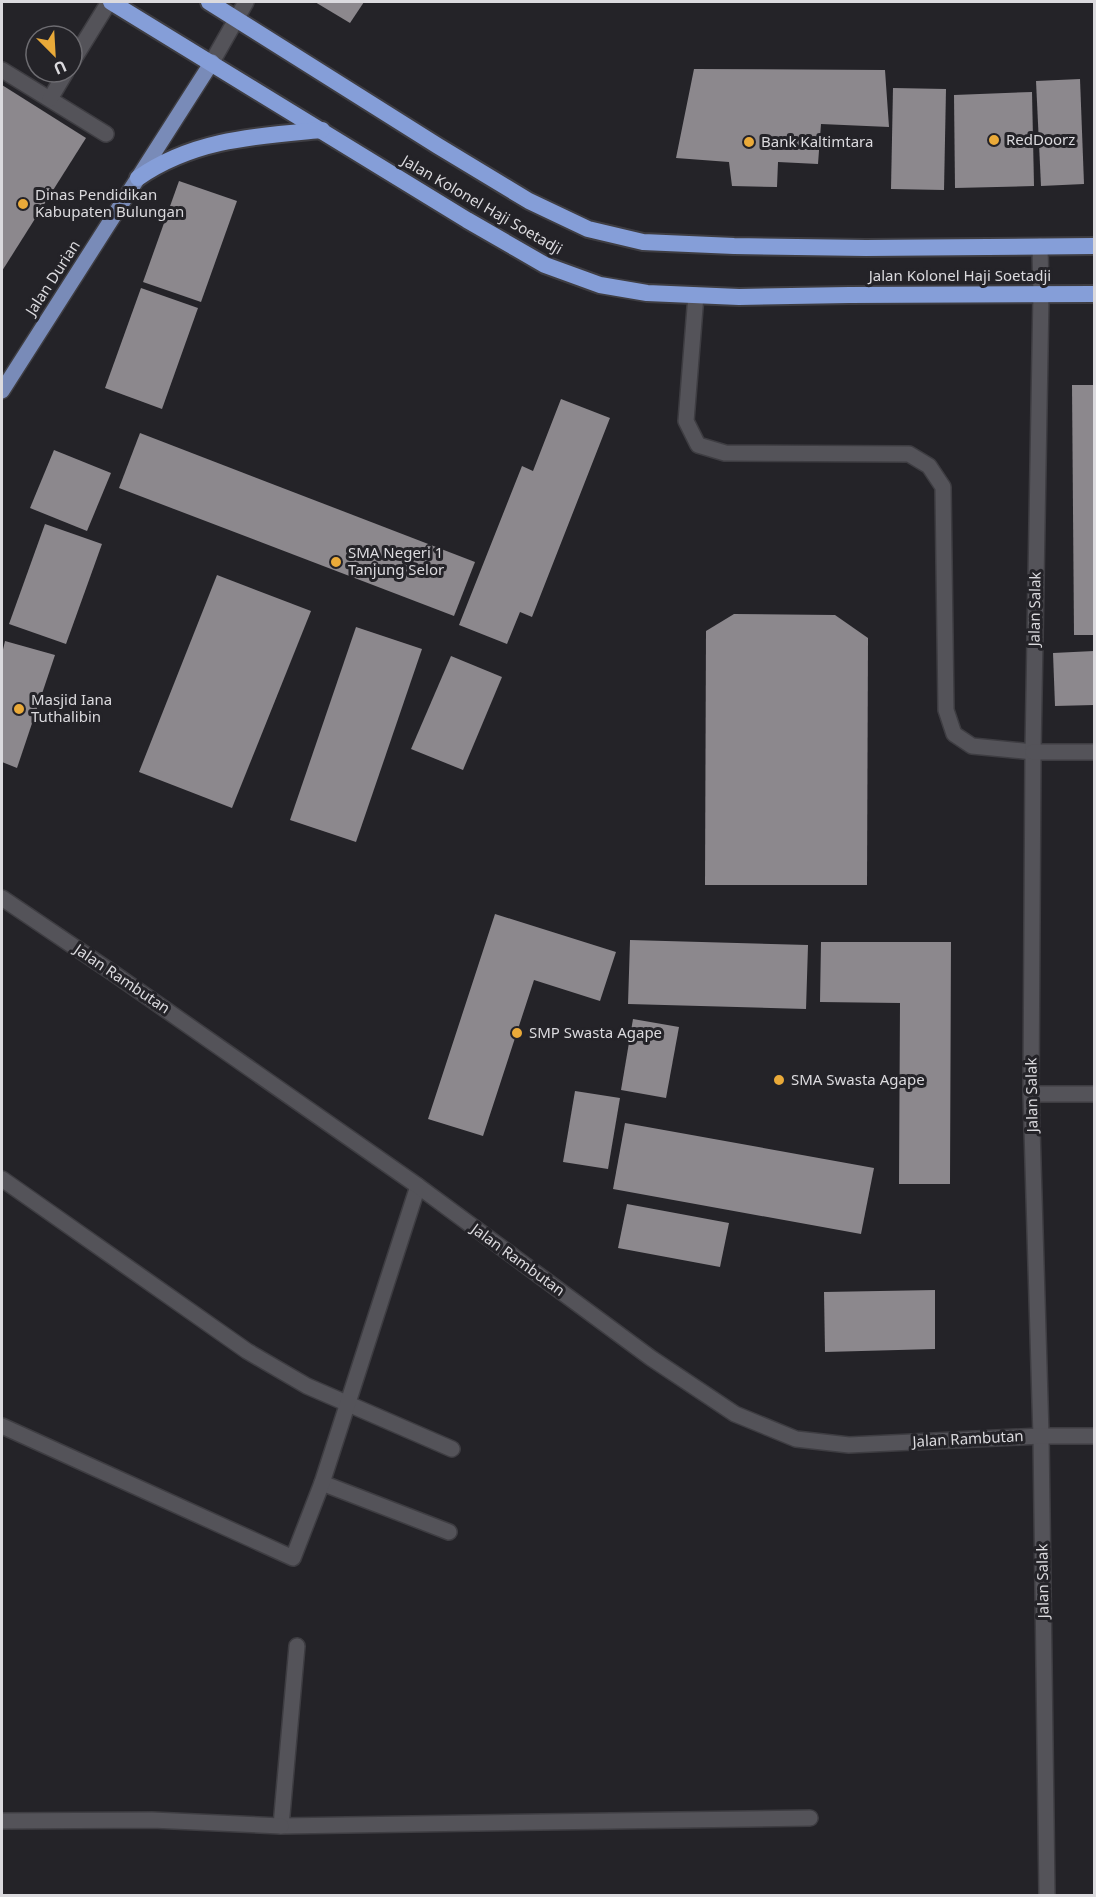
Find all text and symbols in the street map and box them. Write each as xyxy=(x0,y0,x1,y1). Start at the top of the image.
north arrow xyxy=(24,24,84,84)
text: U xyxy=(50,55,70,80)
place label: RedDoorz xyxy=(1006,129,1075,149)
place label: Bank Kaltimtara xyxy=(761,131,873,151)
marker: RedDoorz xyxy=(987,133,1001,147)
marker: Bank Kaltimtara xyxy=(742,135,756,149)
street label: Jalan Kolonel Haji Soetadji xyxy=(397,149,567,258)
place label: Dinas Pendidikan Kabupaten Bulungan xyxy=(35,184,184,221)
marker: Dinas Pendidikan Kabupaten Bulungan xyxy=(16,197,30,211)
street label: Jalan Durian xyxy=(19,236,84,321)
street label: Jalan Kolonel Haji Soetadji xyxy=(867,265,1051,285)
place label: SMA Negeri 1 Tanjung Selor xyxy=(348,542,444,579)
marker: SMA Negeri 1 Tanjung Selor xyxy=(329,555,343,569)
street label: Jalan Salak xyxy=(1023,571,1045,649)
place label: Masjid Iana Tuthalibin xyxy=(31,689,112,726)
marker: Masjid Iana Tuthalibin xyxy=(12,702,26,716)
street label: Jalan Rambutan xyxy=(69,938,174,1018)
place label: SMP Swasta Agape xyxy=(529,1022,662,1042)
marker: SMP Swasta Agape xyxy=(510,1026,524,1040)
street label: Jalan Salak xyxy=(1020,1057,1042,1135)
place label: SMA Swasta Agape xyxy=(791,1069,925,1089)
marker: SMA Swasta Agape xyxy=(772,1073,786,1087)
street label: Jalan Rambutan xyxy=(466,1217,570,1300)
street label: Jalan Rambutan xyxy=(910,1425,1024,1451)
street label: Jalan Salak xyxy=(1031,1543,1053,1621)

